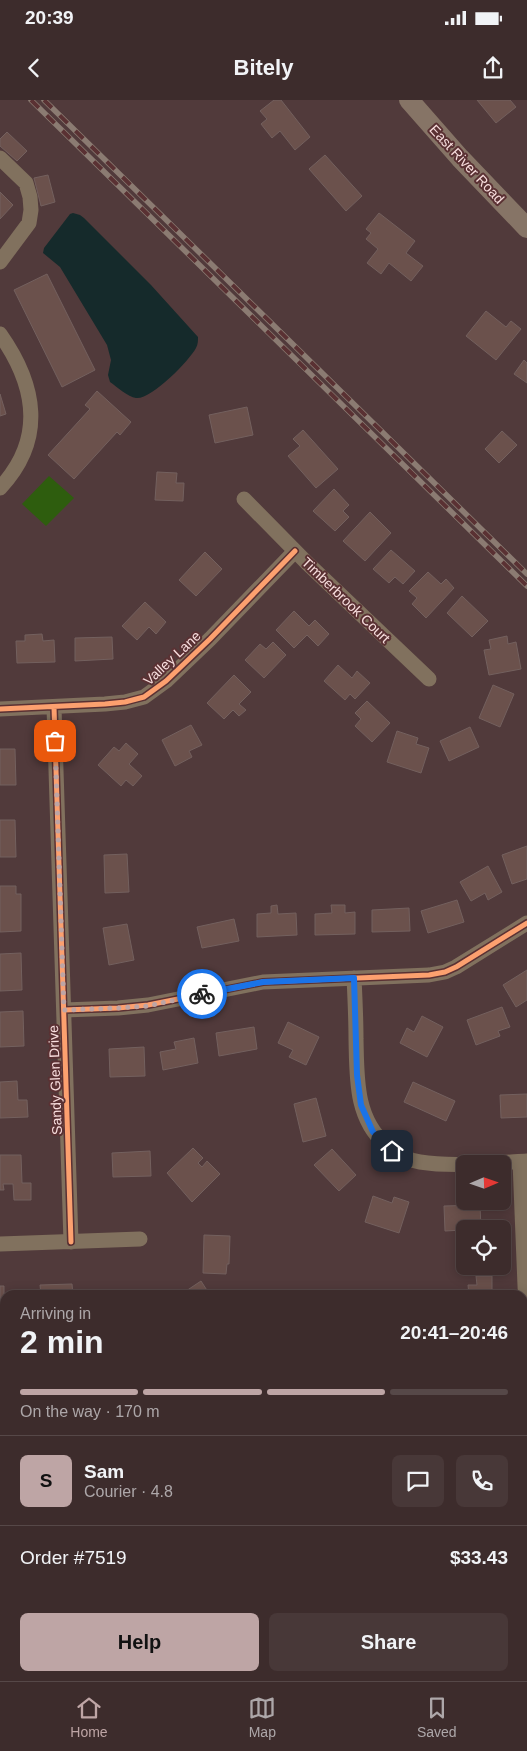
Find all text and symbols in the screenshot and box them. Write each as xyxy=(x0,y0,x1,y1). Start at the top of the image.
text: 20:39 xyxy=(25,7,74,28)
icon: back xyxy=(20,54,48,82)
icon: share xyxy=(479,54,507,82)
text: Bitely xyxy=(234,55,293,80)
street label: East River Road xyxy=(426,121,508,207)
street label: Timberbrook Court xyxy=(299,554,393,646)
street label: Valley Lane xyxy=(140,627,204,688)
pin xyxy=(34,720,76,762)
icon: bag xyxy=(41,727,69,755)
courier xyxy=(177,969,227,1019)
icon: bike xyxy=(188,980,216,1008)
street label: Sandy Glen Drive xyxy=(45,1025,65,1135)
pin xyxy=(371,1130,413,1172)
icon: home xyxy=(378,1137,406,1165)
north arrow xyxy=(456,1155,511,1210)
map controls xyxy=(456,1155,511,1275)
button: locate xyxy=(456,1220,511,1275)
text: Arriving in xyxy=(20,1305,91,1322)
text: 20:41–20:46 xyxy=(400,1322,508,1343)
text: 2 min xyxy=(20,1324,104,1360)
text: On the way · 170 m xyxy=(20,1403,160,1420)
button: chat xyxy=(392,1455,444,1507)
button: phone xyxy=(456,1455,508,1507)
text: Sam xyxy=(84,1461,124,1482)
text: S xyxy=(40,1470,52,1491)
text: Courier · 4.8 xyxy=(84,1483,173,1500)
text: Order #7519 xyxy=(20,1547,127,1568)
text: $33.43 xyxy=(450,1547,508,1568)
button: Help xyxy=(20,1613,259,1671)
button: Share xyxy=(269,1613,508,1671)
tab: Home xyxy=(70,1694,108,1740)
tab: Map xyxy=(248,1694,276,1740)
tab: Saved xyxy=(417,1694,457,1740)

